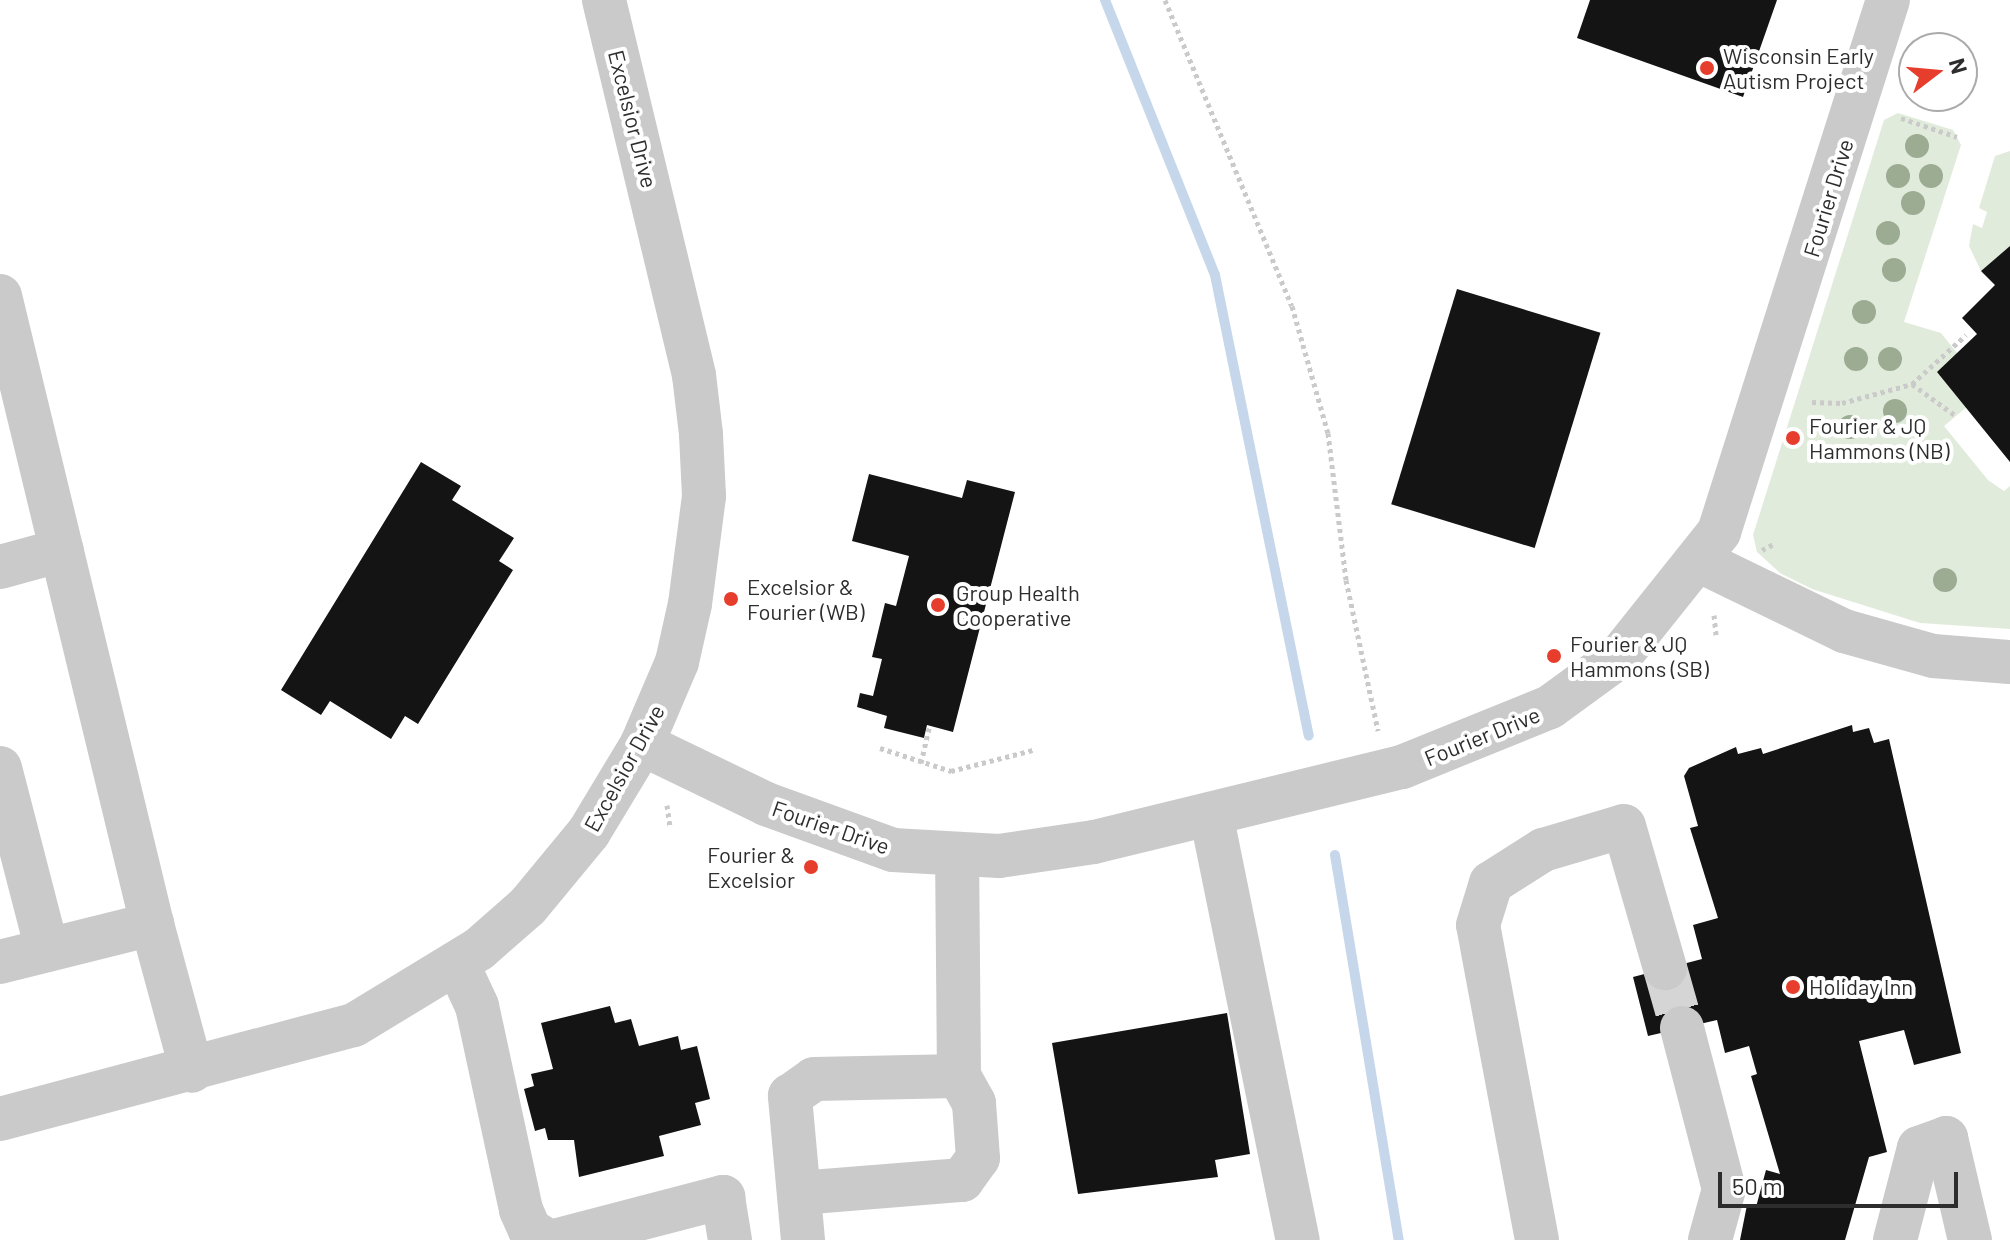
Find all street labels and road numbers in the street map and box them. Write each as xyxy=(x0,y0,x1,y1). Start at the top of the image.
street label: Excelsior Drive xyxy=(603,47,663,191)
street label: Fourier Drive xyxy=(1798,136,1858,260)
street label: Excelsior Drive xyxy=(578,700,670,836)
street label: Fourier Drive xyxy=(1420,701,1544,771)
street label: Fourier Drive xyxy=(769,795,893,859)

